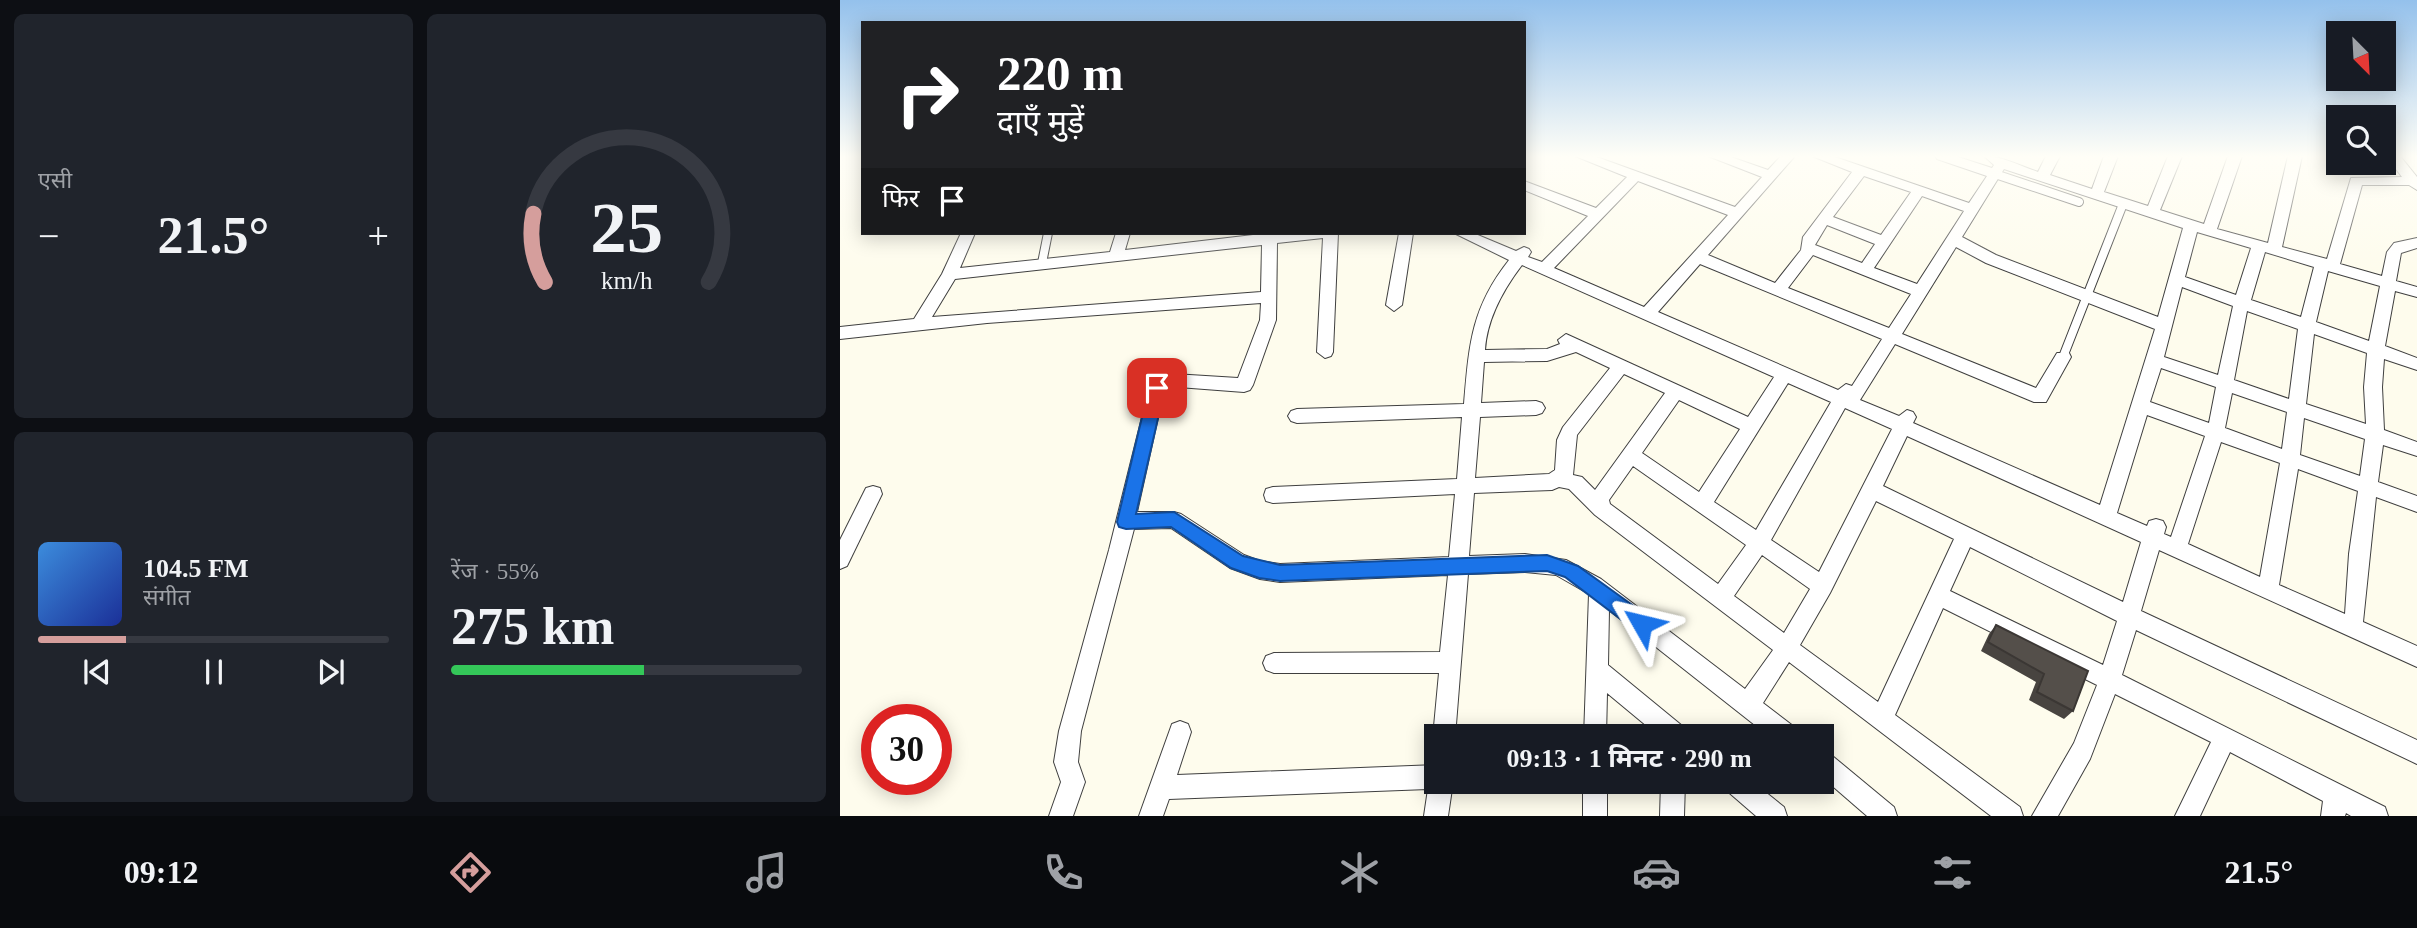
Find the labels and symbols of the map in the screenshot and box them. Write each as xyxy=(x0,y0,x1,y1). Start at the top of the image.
north arrow xyxy=(2326,21,2396,91)
pin xyxy=(1127,358,1187,418)
position arrow xyxy=(1605,587,1679,661)
speed limit sign: 30 xyxy=(861,704,952,795)

